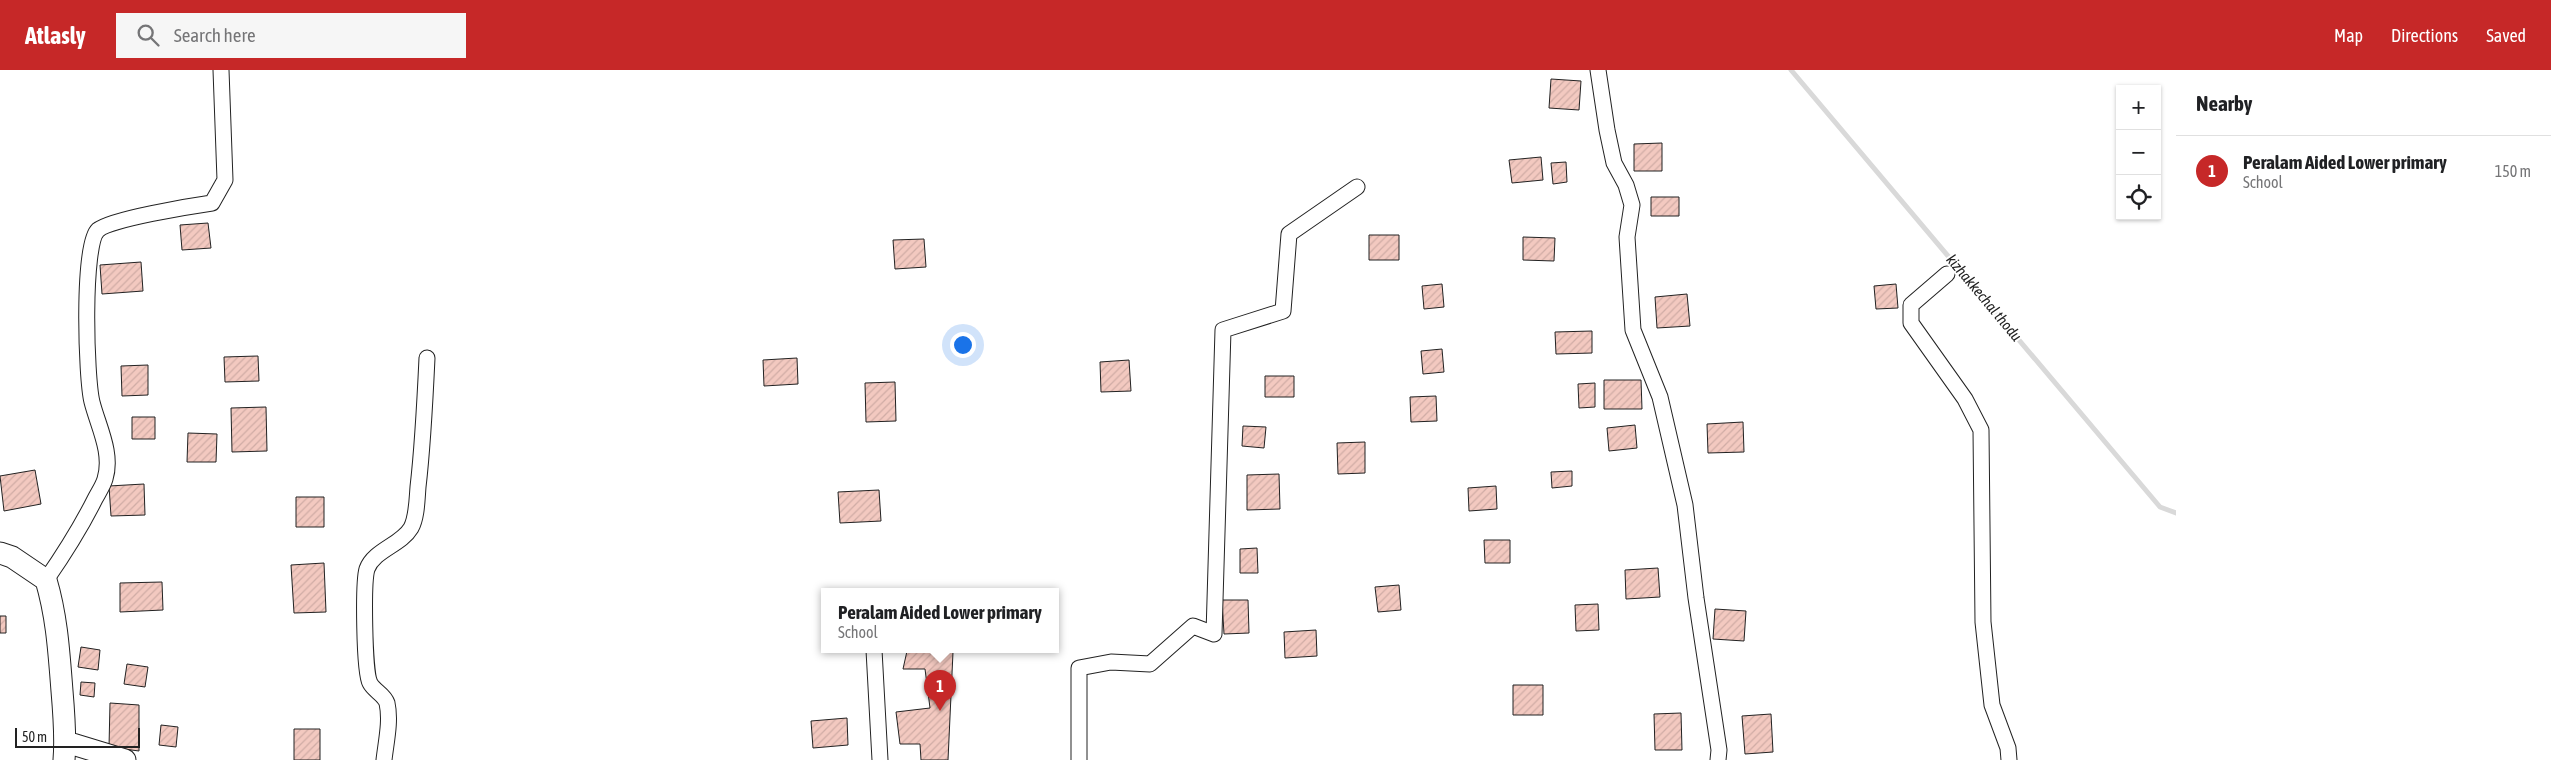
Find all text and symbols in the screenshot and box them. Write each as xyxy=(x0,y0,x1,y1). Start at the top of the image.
search box xyxy=(116,13,466,58)
icon: search xyxy=(134,21,162,49)
text: Atlasly xyxy=(25,22,86,49)
text: Search here xyxy=(174,24,256,46)
text: Map xyxy=(2334,25,2363,46)
text: Directions xyxy=(2391,25,2458,46)
text: Saved xyxy=(2486,25,2526,46)
map controls xyxy=(2116,85,2161,220)
button: + xyxy=(2116,85,2161,130)
text: Nearby xyxy=(2196,91,2252,115)
button: − xyxy=(2116,130,2161,175)
text: Peralam Aided Lower primary xyxy=(2243,151,2447,173)
text: 1 xyxy=(2208,162,2216,180)
text: 150 m xyxy=(2495,162,2531,180)
text: School xyxy=(2243,173,2283,191)
button: locate xyxy=(2116,175,2161,220)
water label: kizhakkechal thodu xyxy=(1943,251,2025,344)
your location xyxy=(950,332,976,358)
popup xyxy=(821,588,1059,653)
text: Peralam Aided Lower primary xyxy=(838,601,1042,623)
text: School xyxy=(838,623,878,641)
pin: 1 xyxy=(924,670,956,711)
scale bar xyxy=(15,725,140,748)
text: 50 m xyxy=(22,729,47,745)

